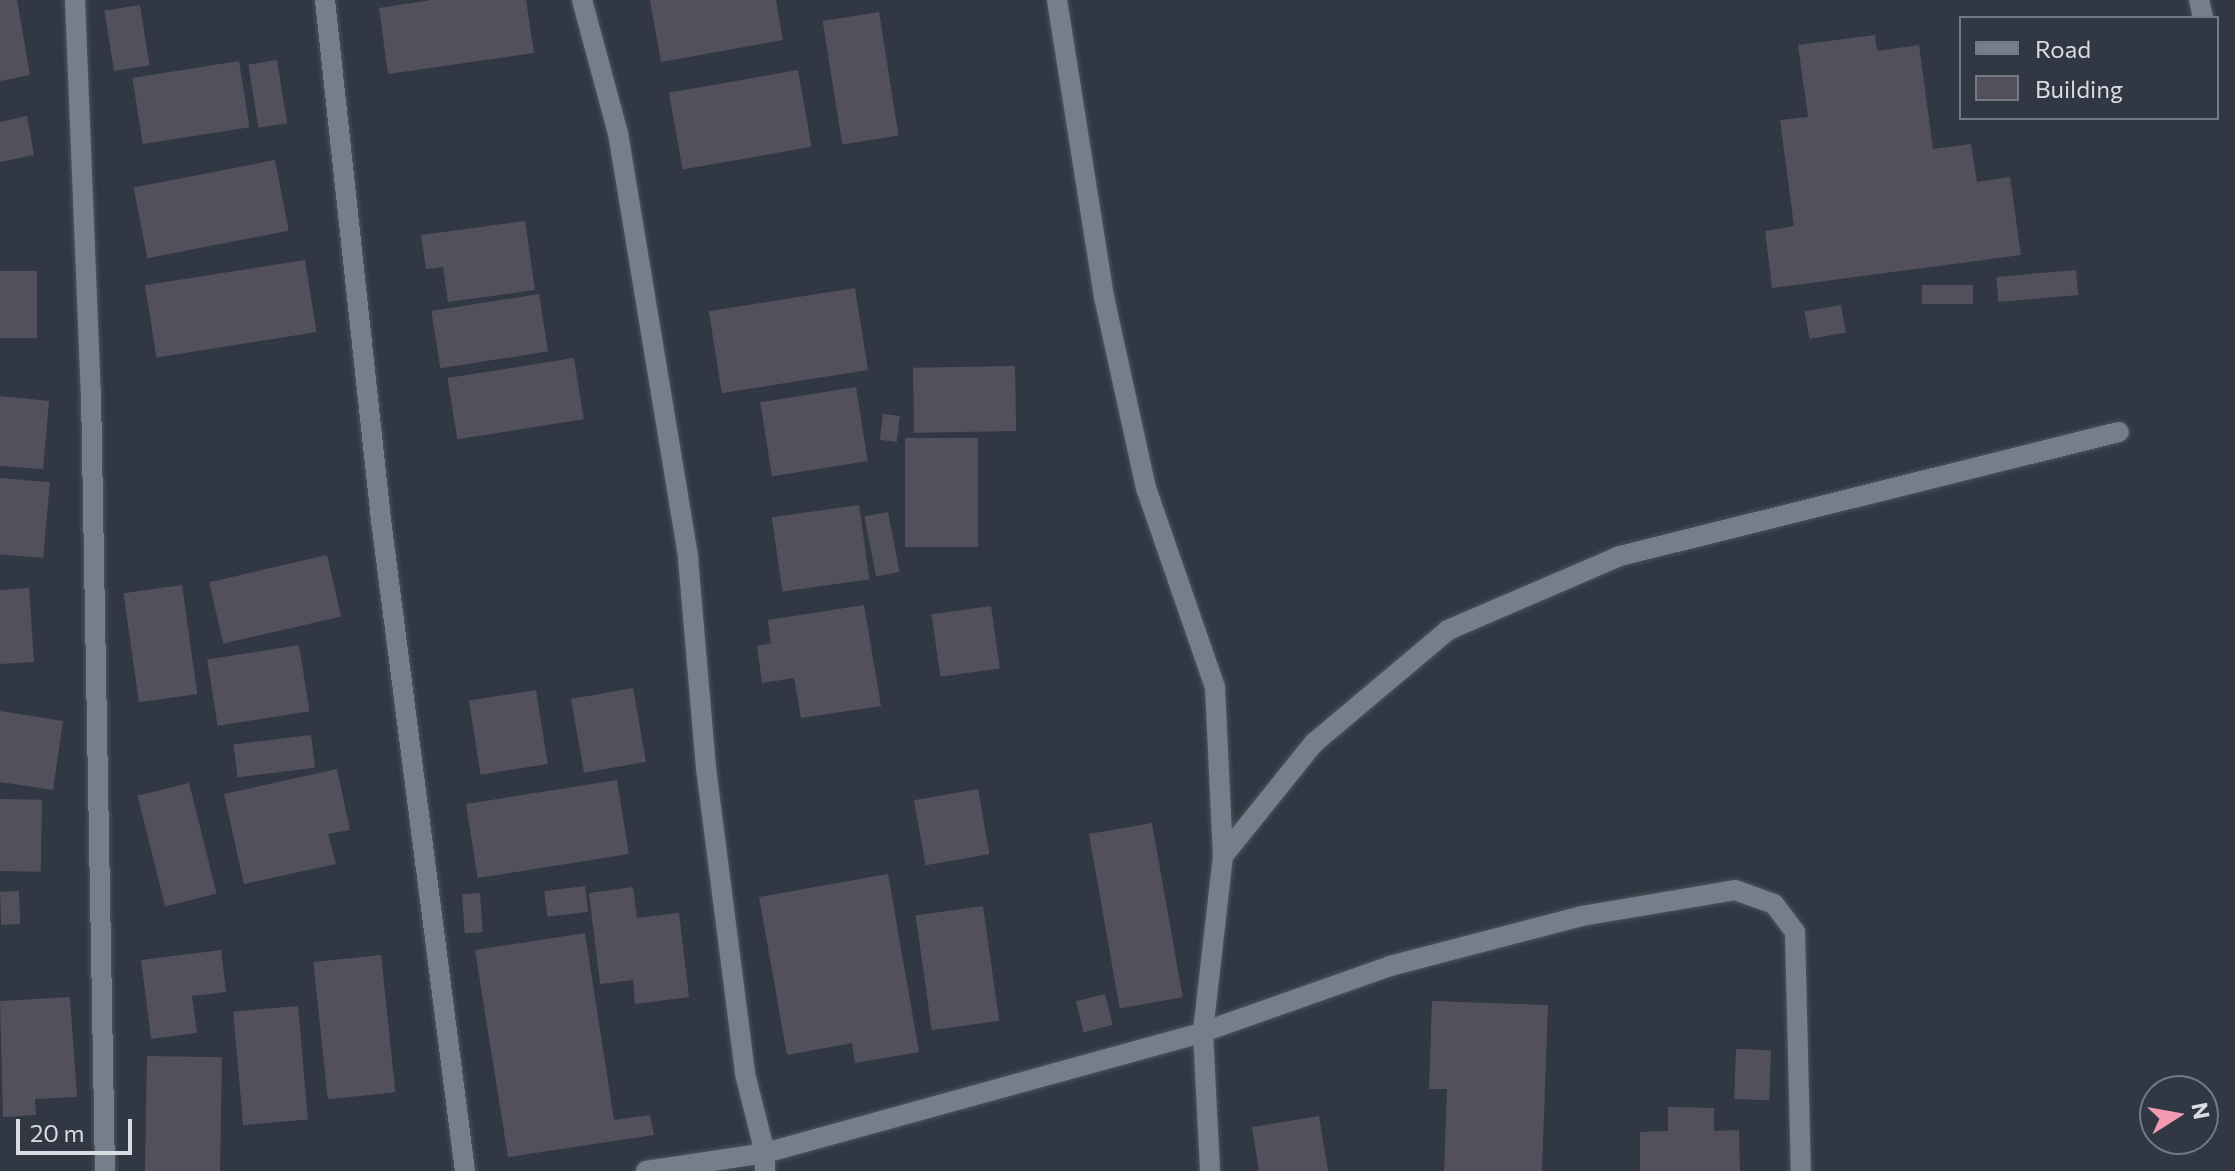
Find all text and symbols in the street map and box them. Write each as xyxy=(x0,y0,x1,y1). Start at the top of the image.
legend xyxy=(1959,16,2219,120)
text: Road xyxy=(2035,34,2091,63)
text: Building xyxy=(2035,74,2123,103)
north arrow xyxy=(2139,1075,2219,1155)
text: N xyxy=(2186,1100,2216,1121)
scale bar xyxy=(20,1103,136,1153)
text: 20 m xyxy=(30,1118,84,1147)

